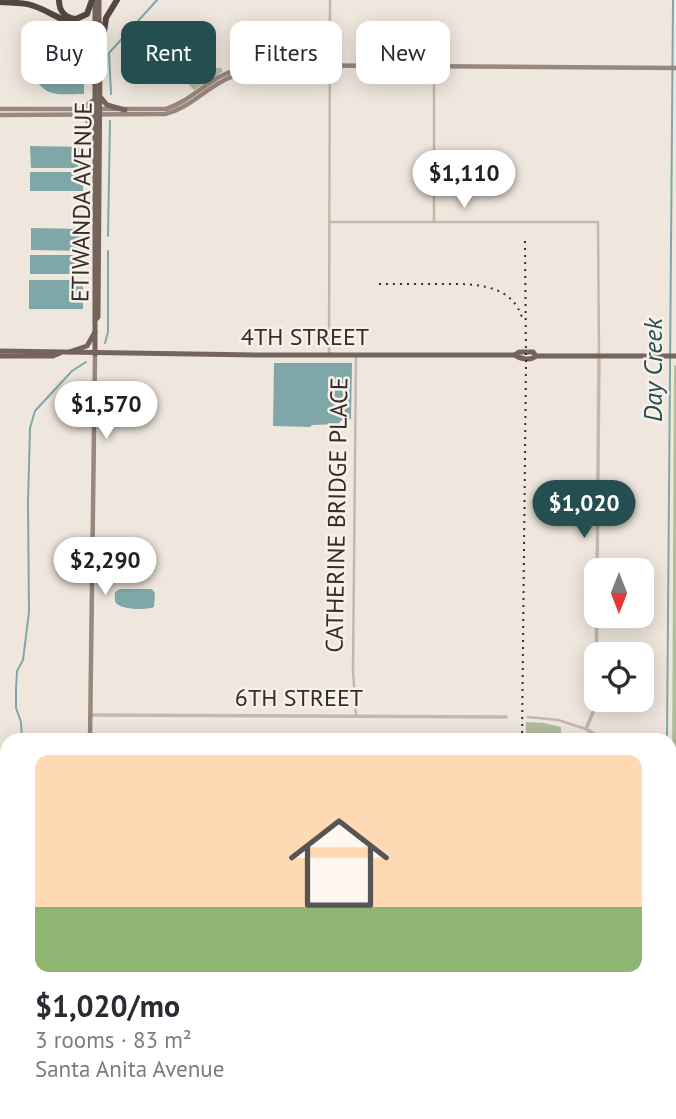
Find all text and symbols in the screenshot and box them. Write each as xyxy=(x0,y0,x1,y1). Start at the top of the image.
chip: Buy xyxy=(21,21,107,84)
chip: Rent xyxy=(121,21,216,84)
chip: Filters xyxy=(230,21,342,84)
chip: New xyxy=(356,21,450,84)
street label: ETIWANDA AVENUE xyxy=(64,101,99,302)
pin: $1,110 xyxy=(407,150,521,210)
text: $1,110 xyxy=(428,158,500,187)
water label: Day Creek xyxy=(636,317,669,422)
street label: 4TH STREET xyxy=(241,321,369,352)
street label: CATHERINE BRIDGE PLACE xyxy=(319,377,354,653)
pin: $1,570 xyxy=(49,382,163,441)
text: $1,570 xyxy=(70,389,142,418)
pin: $1,020 xyxy=(527,480,641,540)
text: $1,020 xyxy=(548,488,620,517)
pin: $2,290 xyxy=(48,538,162,597)
text: $2,290 xyxy=(69,545,141,574)
north arrow xyxy=(584,558,654,628)
map controls xyxy=(584,558,654,712)
button: locate xyxy=(584,642,654,712)
street label: 6TH STREET xyxy=(235,682,363,713)
icon: home xyxy=(276,800,402,926)
text: $1,020/mo xyxy=(35,986,180,1025)
text: 3 rooms · 83 m² xyxy=(35,1025,192,1054)
text: Santa Anita Avenue xyxy=(35,1054,224,1083)

